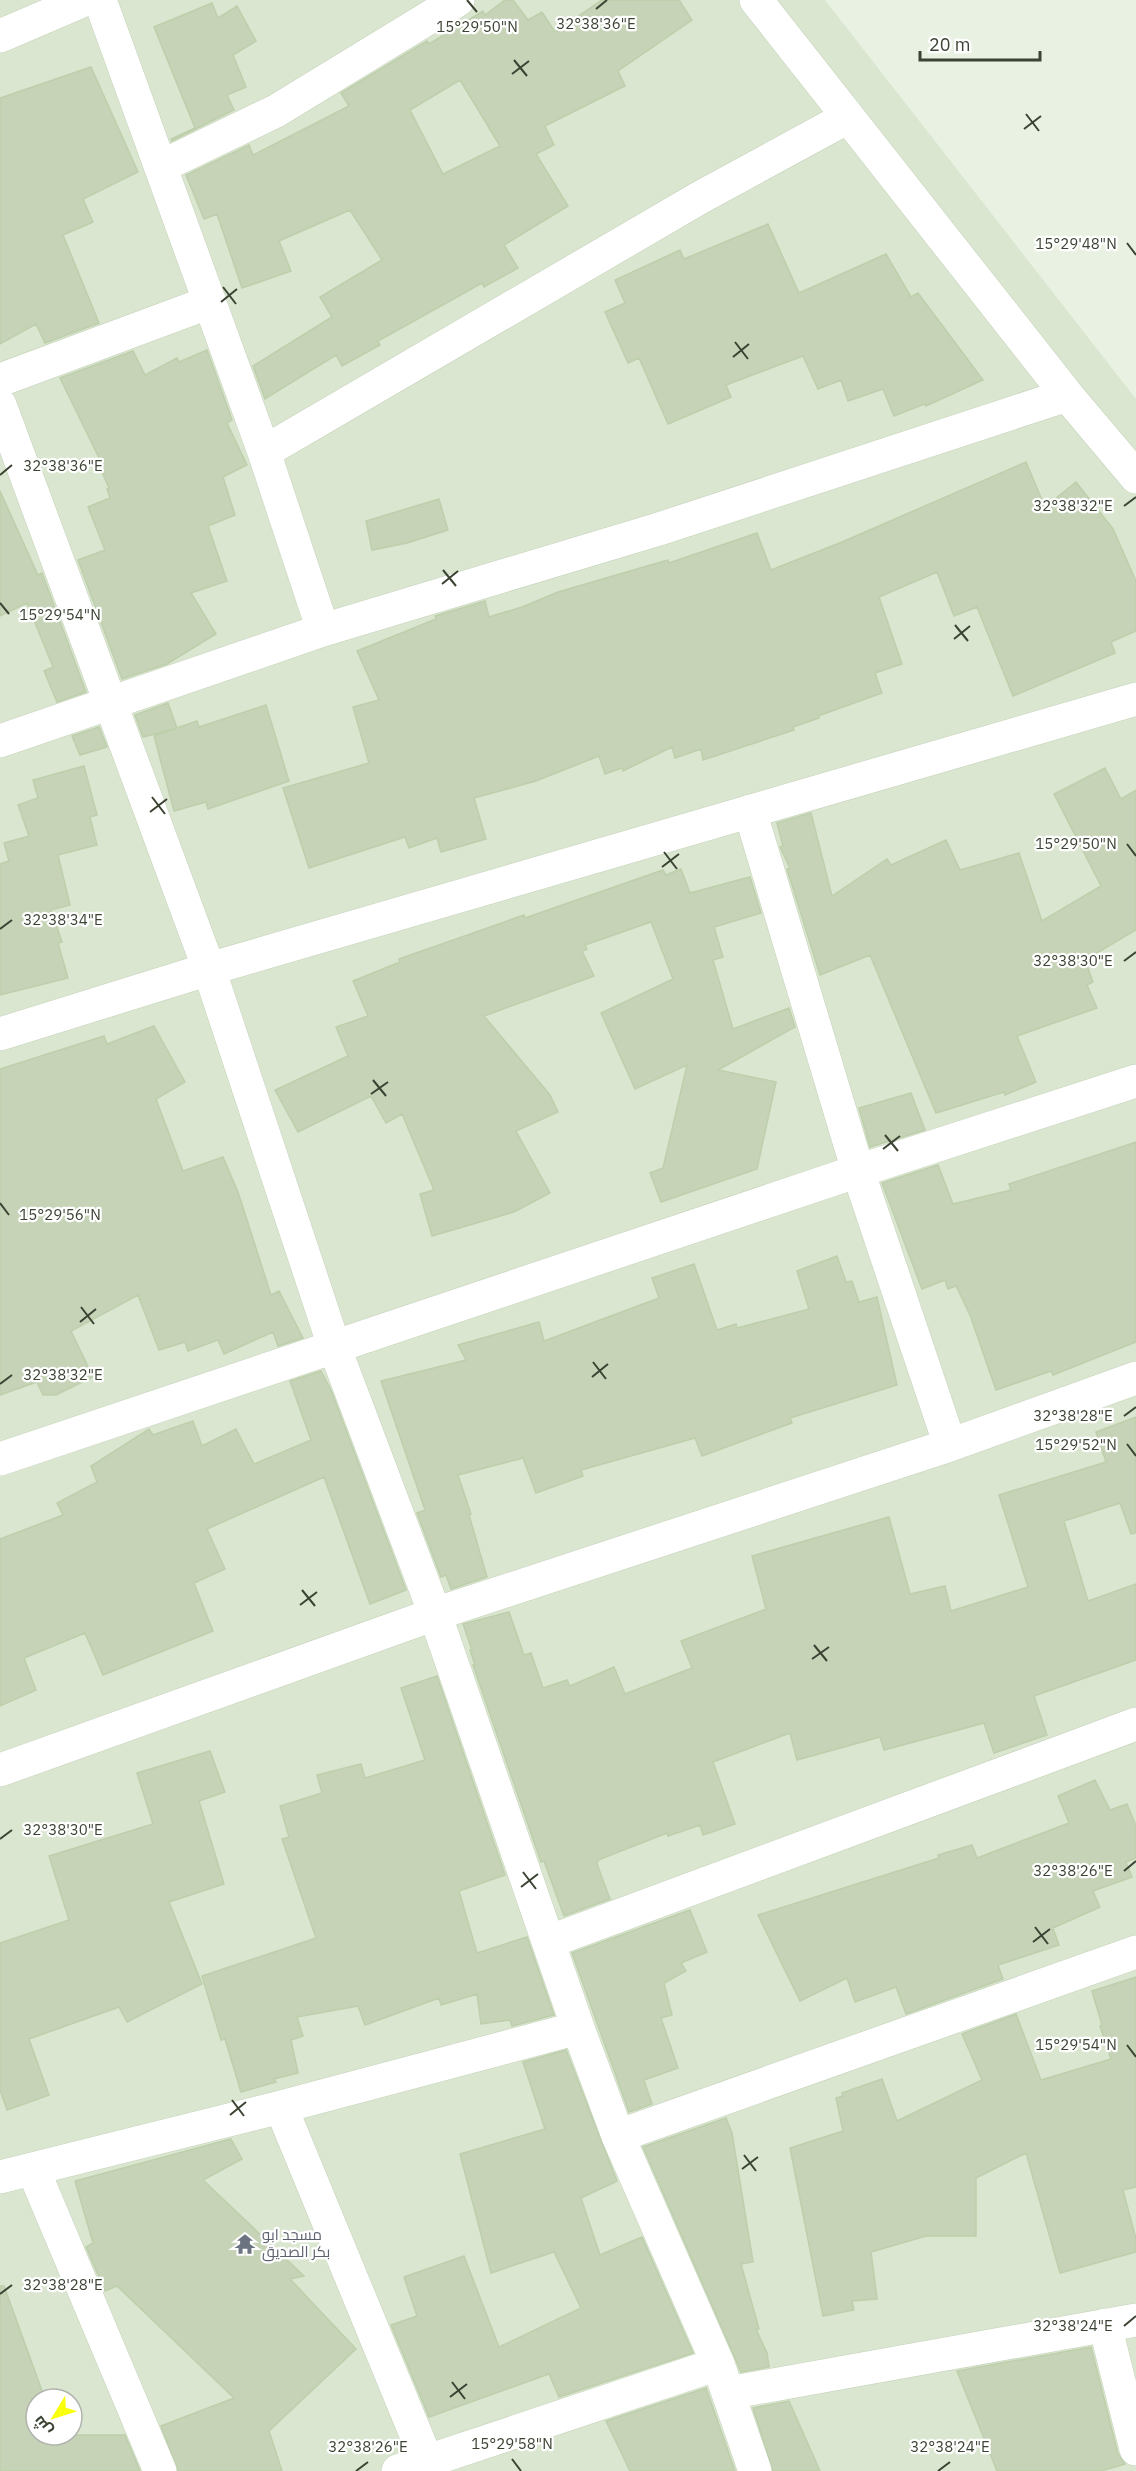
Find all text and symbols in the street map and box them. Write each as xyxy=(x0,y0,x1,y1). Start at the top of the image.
text: 32°38'36"E xyxy=(556,14,636,33)
text: 15°29'50"N xyxy=(436,17,518,36)
scale bar xyxy=(920,24,1040,62)
text: 20 m xyxy=(929,33,971,56)
text: 15°29'48"N xyxy=(1035,234,1117,253)
text: 32°38'36"E xyxy=(23,456,103,475)
text: 32°38'32"E xyxy=(1033,496,1113,515)
text: 15°29'54"N xyxy=(19,605,101,624)
text: 15°29'50"N xyxy=(1035,834,1117,853)
text: 32°38'34"E xyxy=(23,910,103,929)
text: 32°38'30"E xyxy=(1033,951,1113,970)
text: 15°29'56"N xyxy=(19,1205,101,1224)
text: 32°38'32"E xyxy=(23,1365,103,1384)
text: 32°38'28"E xyxy=(1033,1406,1113,1425)
text: 15°29'52"N xyxy=(1035,1435,1117,1454)
text: 32°38'30"E xyxy=(23,1820,103,1839)
text: 32°38'26"E xyxy=(1033,1861,1113,1880)
text: 15°29'54"N xyxy=(1035,2035,1117,2054)
place label: مسجد ابو بكر الصديق xyxy=(262,2225,330,2262)
temple icon: مسجد ابو بكر الصديق xyxy=(233,2232,257,2256)
text: 32°38'28"E xyxy=(23,2275,103,2294)
text: 32°38'24"E xyxy=(1033,2316,1113,2335)
north arrow xyxy=(24,2387,84,2447)
text: ش xyxy=(28,2412,56,2440)
text: 15°29'58"N xyxy=(471,2434,553,2453)
text: 32°38'26"E xyxy=(328,2437,408,2456)
text: 32°38'24"E xyxy=(910,2437,990,2456)

